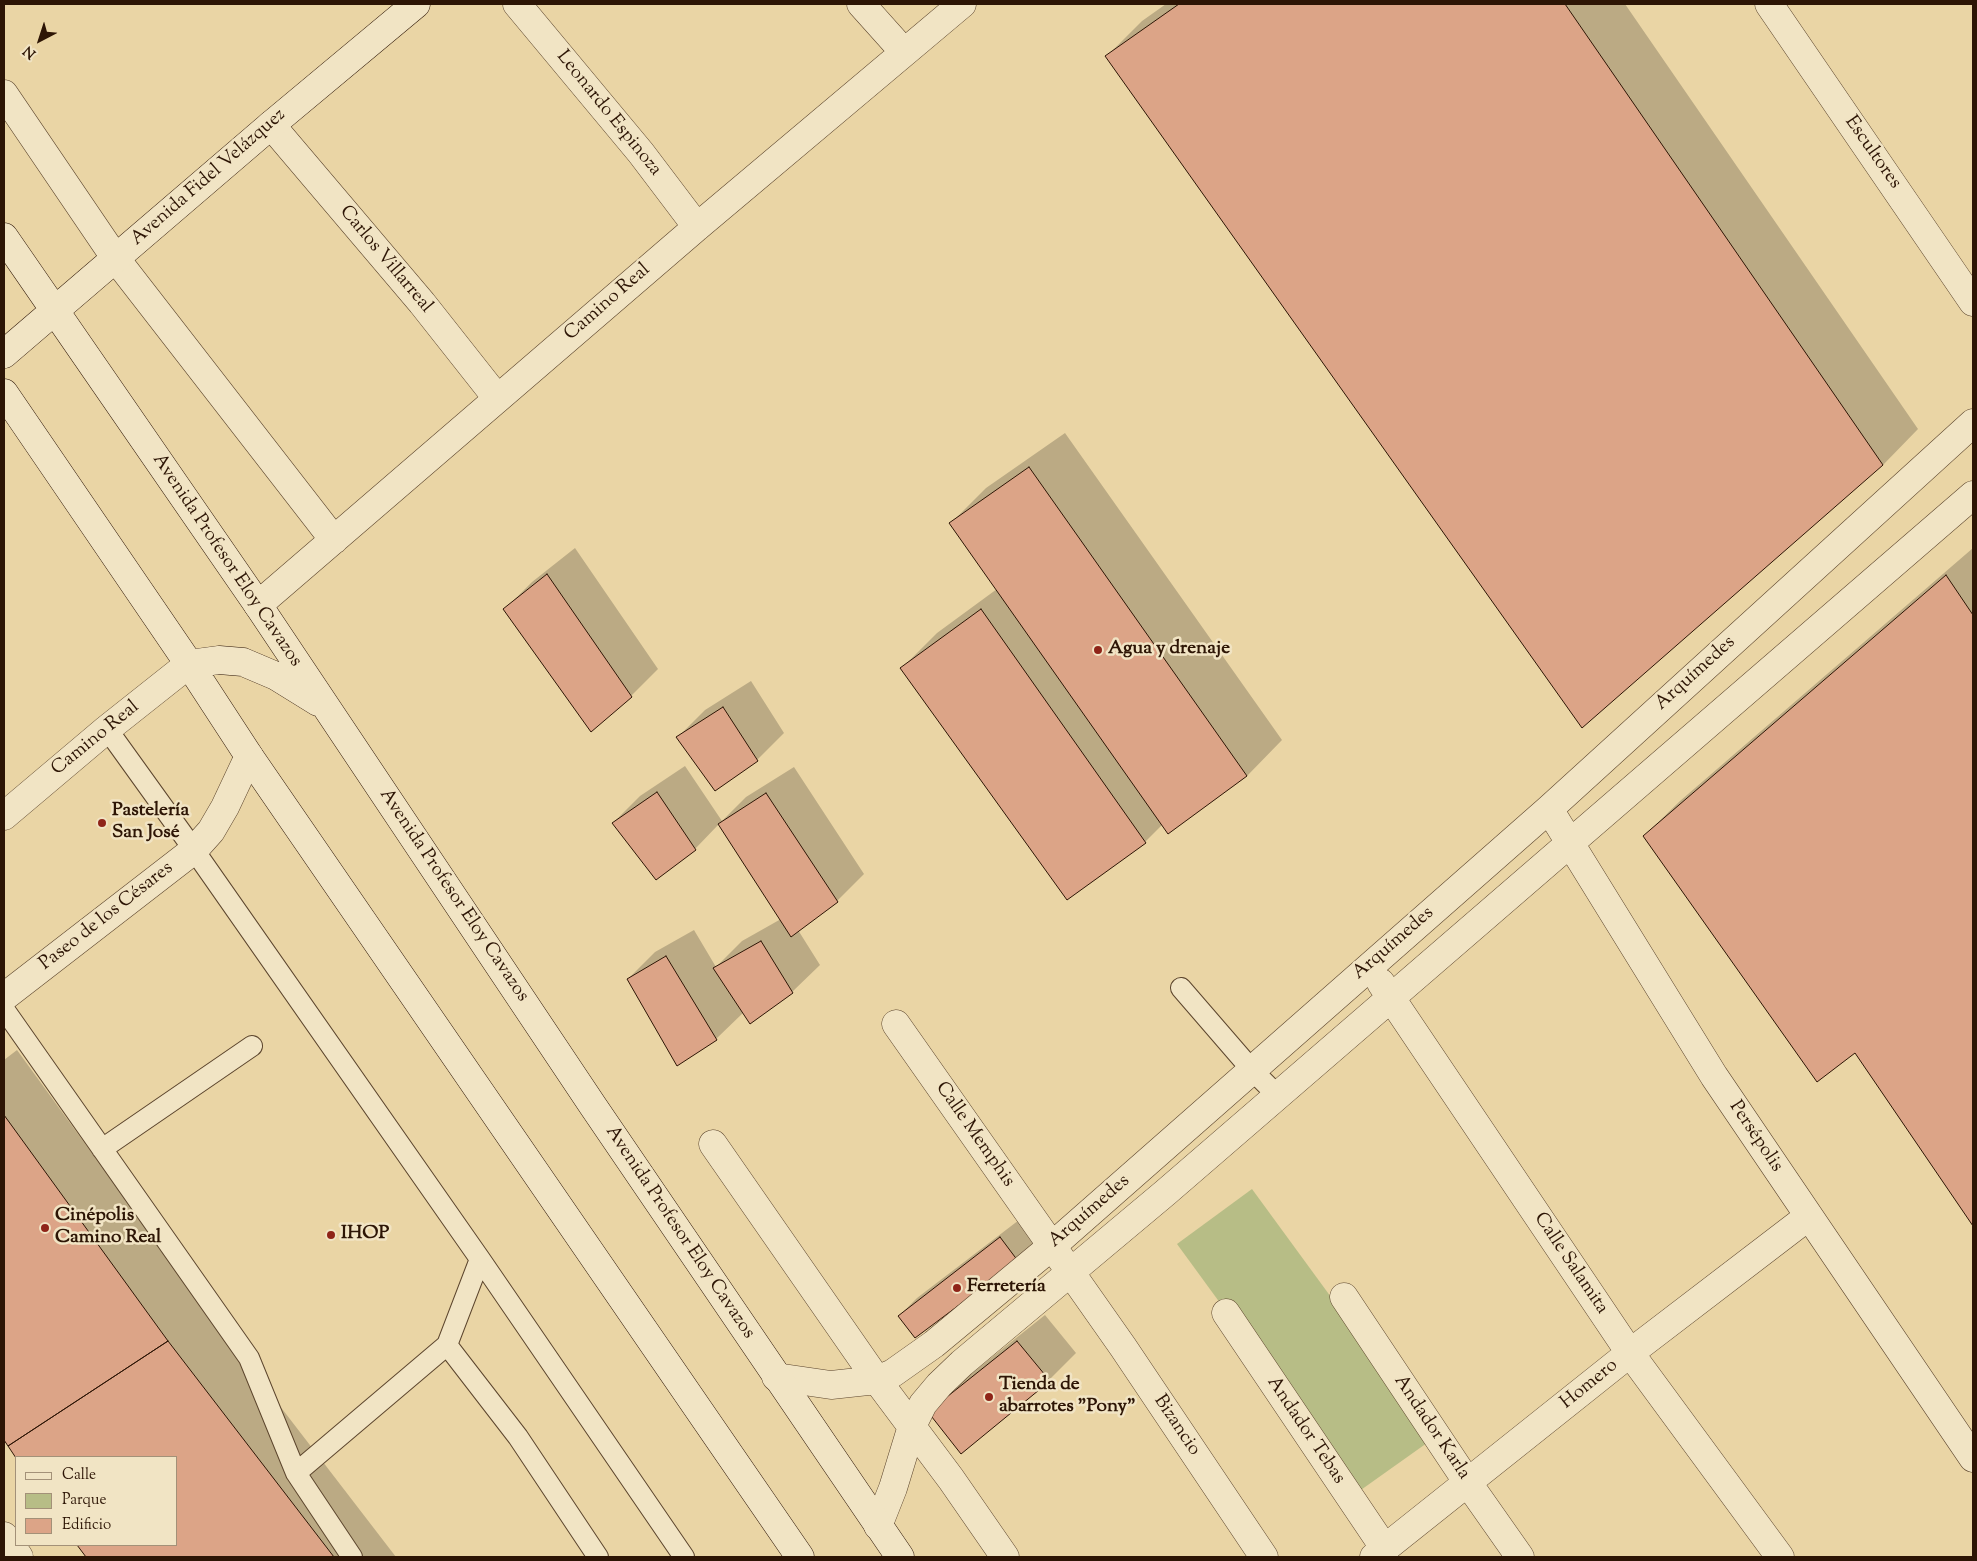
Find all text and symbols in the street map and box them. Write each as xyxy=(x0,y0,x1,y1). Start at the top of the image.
north arrow xyxy=(15,15,65,65)
text: N xyxy=(20,40,41,63)
street label: Leonardo Espinoza xyxy=(550,47,666,181)
street label: Avenida Fidel Velázquez xyxy=(127,105,291,251)
street label: Escultores xyxy=(1839,112,1905,194)
street label: Carlos Villarreal xyxy=(333,202,437,318)
street label: Camino Real xyxy=(560,259,656,347)
street label: Avenida Profesor Eloy Cavazos xyxy=(146,450,306,672)
street label: Arquímedes xyxy=(1651,632,1741,716)
place label: Agua y drenaje xyxy=(1108,639,1230,661)
marker: Agua y drenaje xyxy=(1092,644,1104,656)
street label: Camino Real xyxy=(47,697,145,781)
street label: Avenida Profesor Eloy Cavazos xyxy=(373,785,533,1007)
place label: Pastelería San José xyxy=(112,801,189,845)
marker: Pastelería San José xyxy=(96,817,108,829)
street label: Paseo de los Césares xyxy=(36,858,178,976)
street label: Arquímedes xyxy=(1349,903,1439,985)
street label: Calle Memphis xyxy=(929,1078,1019,1192)
street label: Persépolis xyxy=(1723,1097,1787,1177)
street label: Avenida Profesor Eloy Cavazos xyxy=(599,1122,759,1344)
street label: Arquímedes xyxy=(1045,1171,1135,1253)
place label: Cinépolis Camino Real xyxy=(55,1206,161,1250)
street label: Calle Salamita xyxy=(1528,1209,1612,1319)
marker: Cinépolis Camino Real xyxy=(39,1222,51,1234)
place label: IHOP xyxy=(341,1224,389,1246)
marker: IHOP xyxy=(325,1229,337,1241)
place label: Ferretería xyxy=(967,1277,1046,1299)
marker: Ferretería xyxy=(951,1282,963,1294)
street label: Homero xyxy=(1557,1355,1623,1415)
street label: Andador Karla xyxy=(1388,1371,1474,1485)
street label: Andador Tebas xyxy=(1261,1373,1349,1489)
place label: Tienda de abarrotes "Pony" xyxy=(999,1375,1136,1419)
marker: Tienda de abarrotes "Pony" xyxy=(983,1391,995,1403)
street label: Bizancio xyxy=(1147,1391,1205,1461)
legend xyxy=(15,1456,178,1546)
text: Calle xyxy=(62,1465,96,1486)
text: Parque xyxy=(62,1490,106,1511)
text: Edificio xyxy=(62,1515,111,1536)

